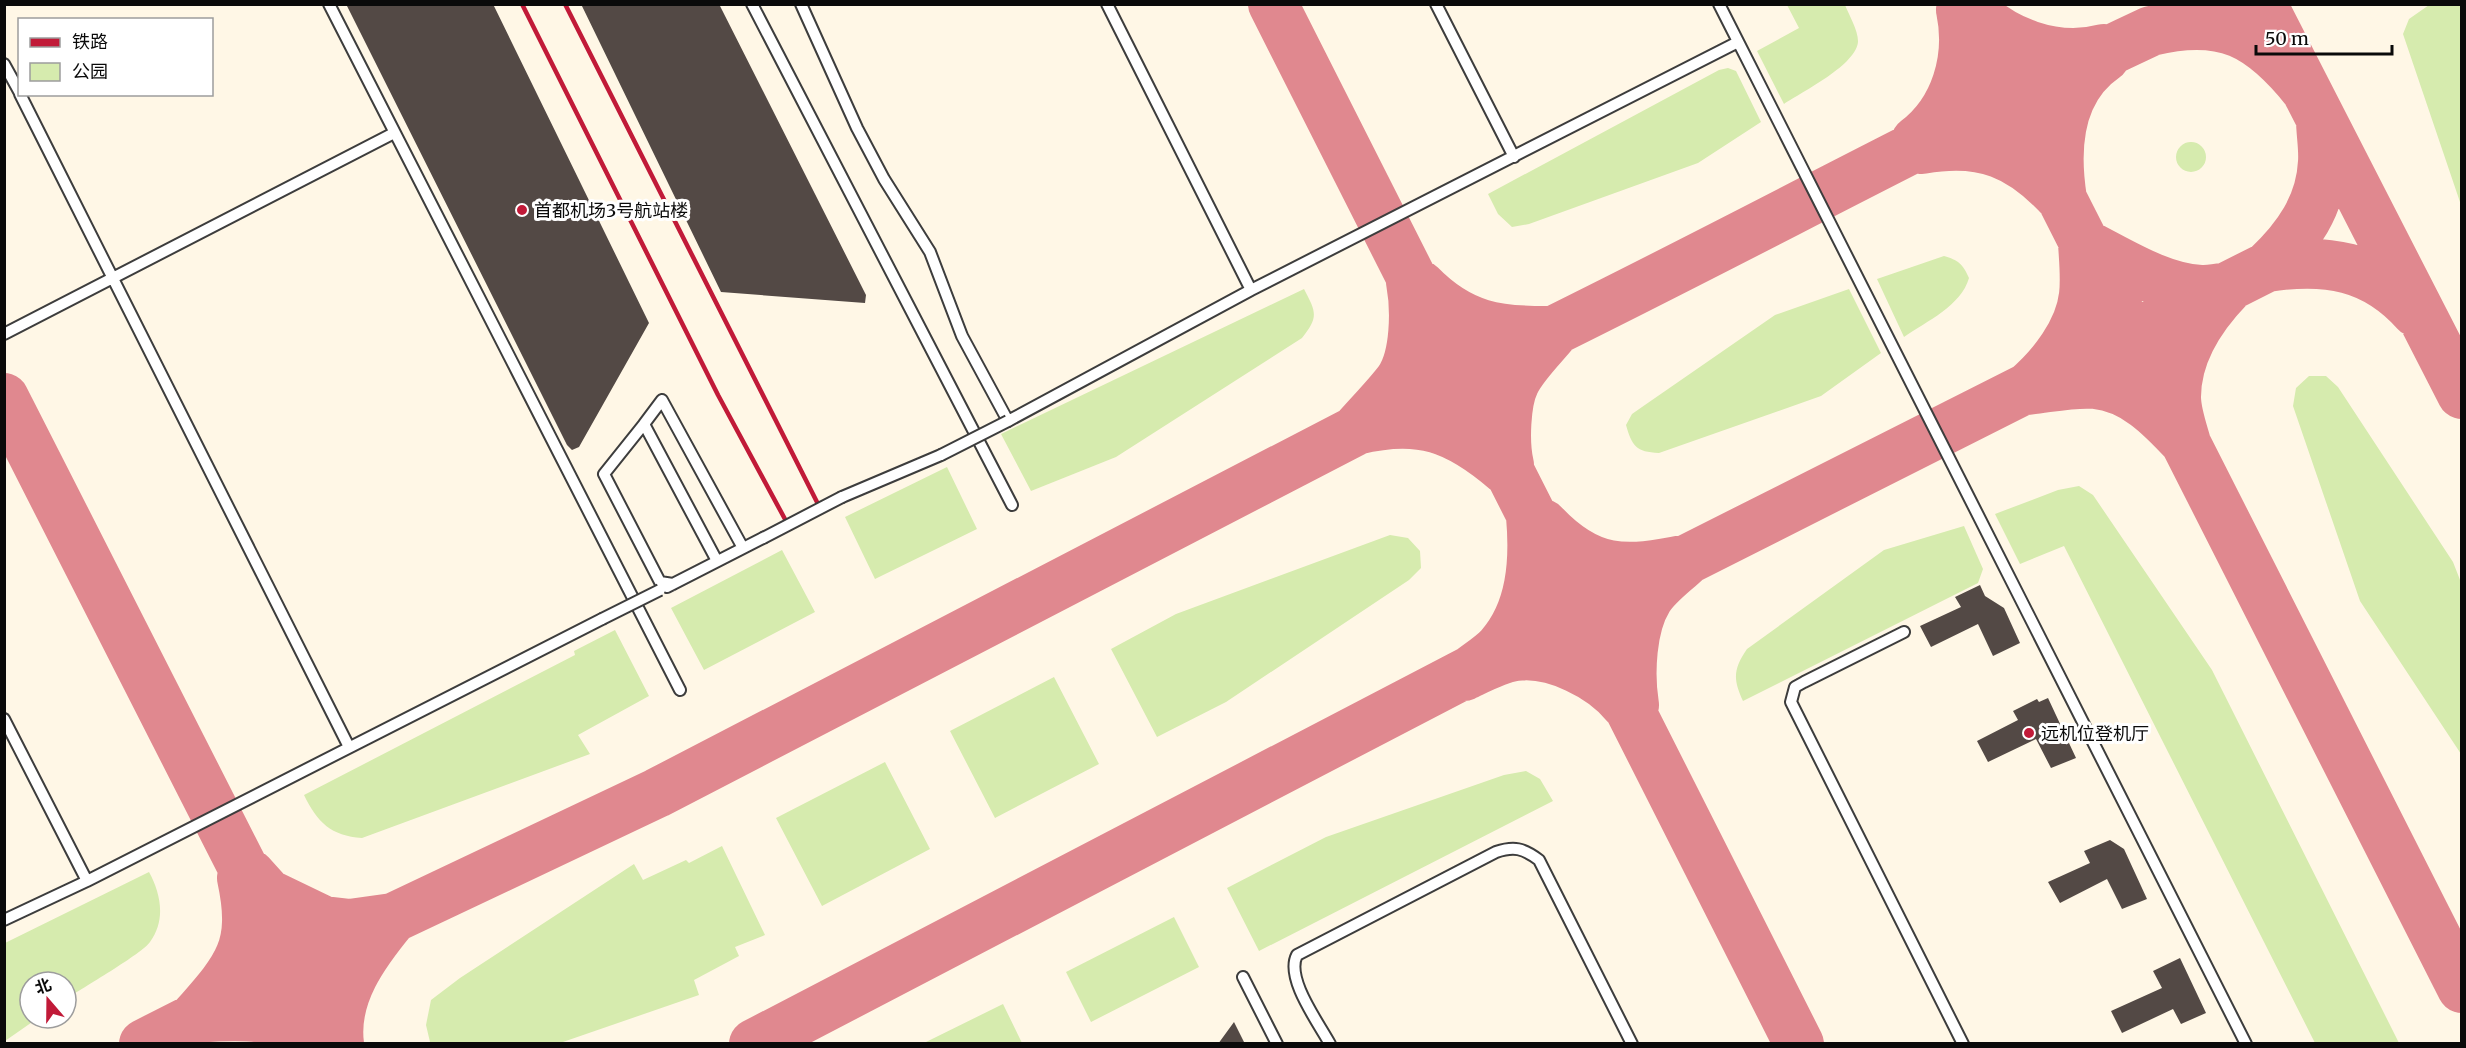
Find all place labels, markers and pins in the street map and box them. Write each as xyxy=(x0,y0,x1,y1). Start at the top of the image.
place label: 首都机场3号航站楼 xyxy=(534,199,688,222)
marker: 首都机场3号航站楼 xyxy=(515,203,529,217)
place label: 远机位登机厅 xyxy=(2041,722,2149,745)
marker: 远机位登机厅 xyxy=(2022,726,2036,740)

